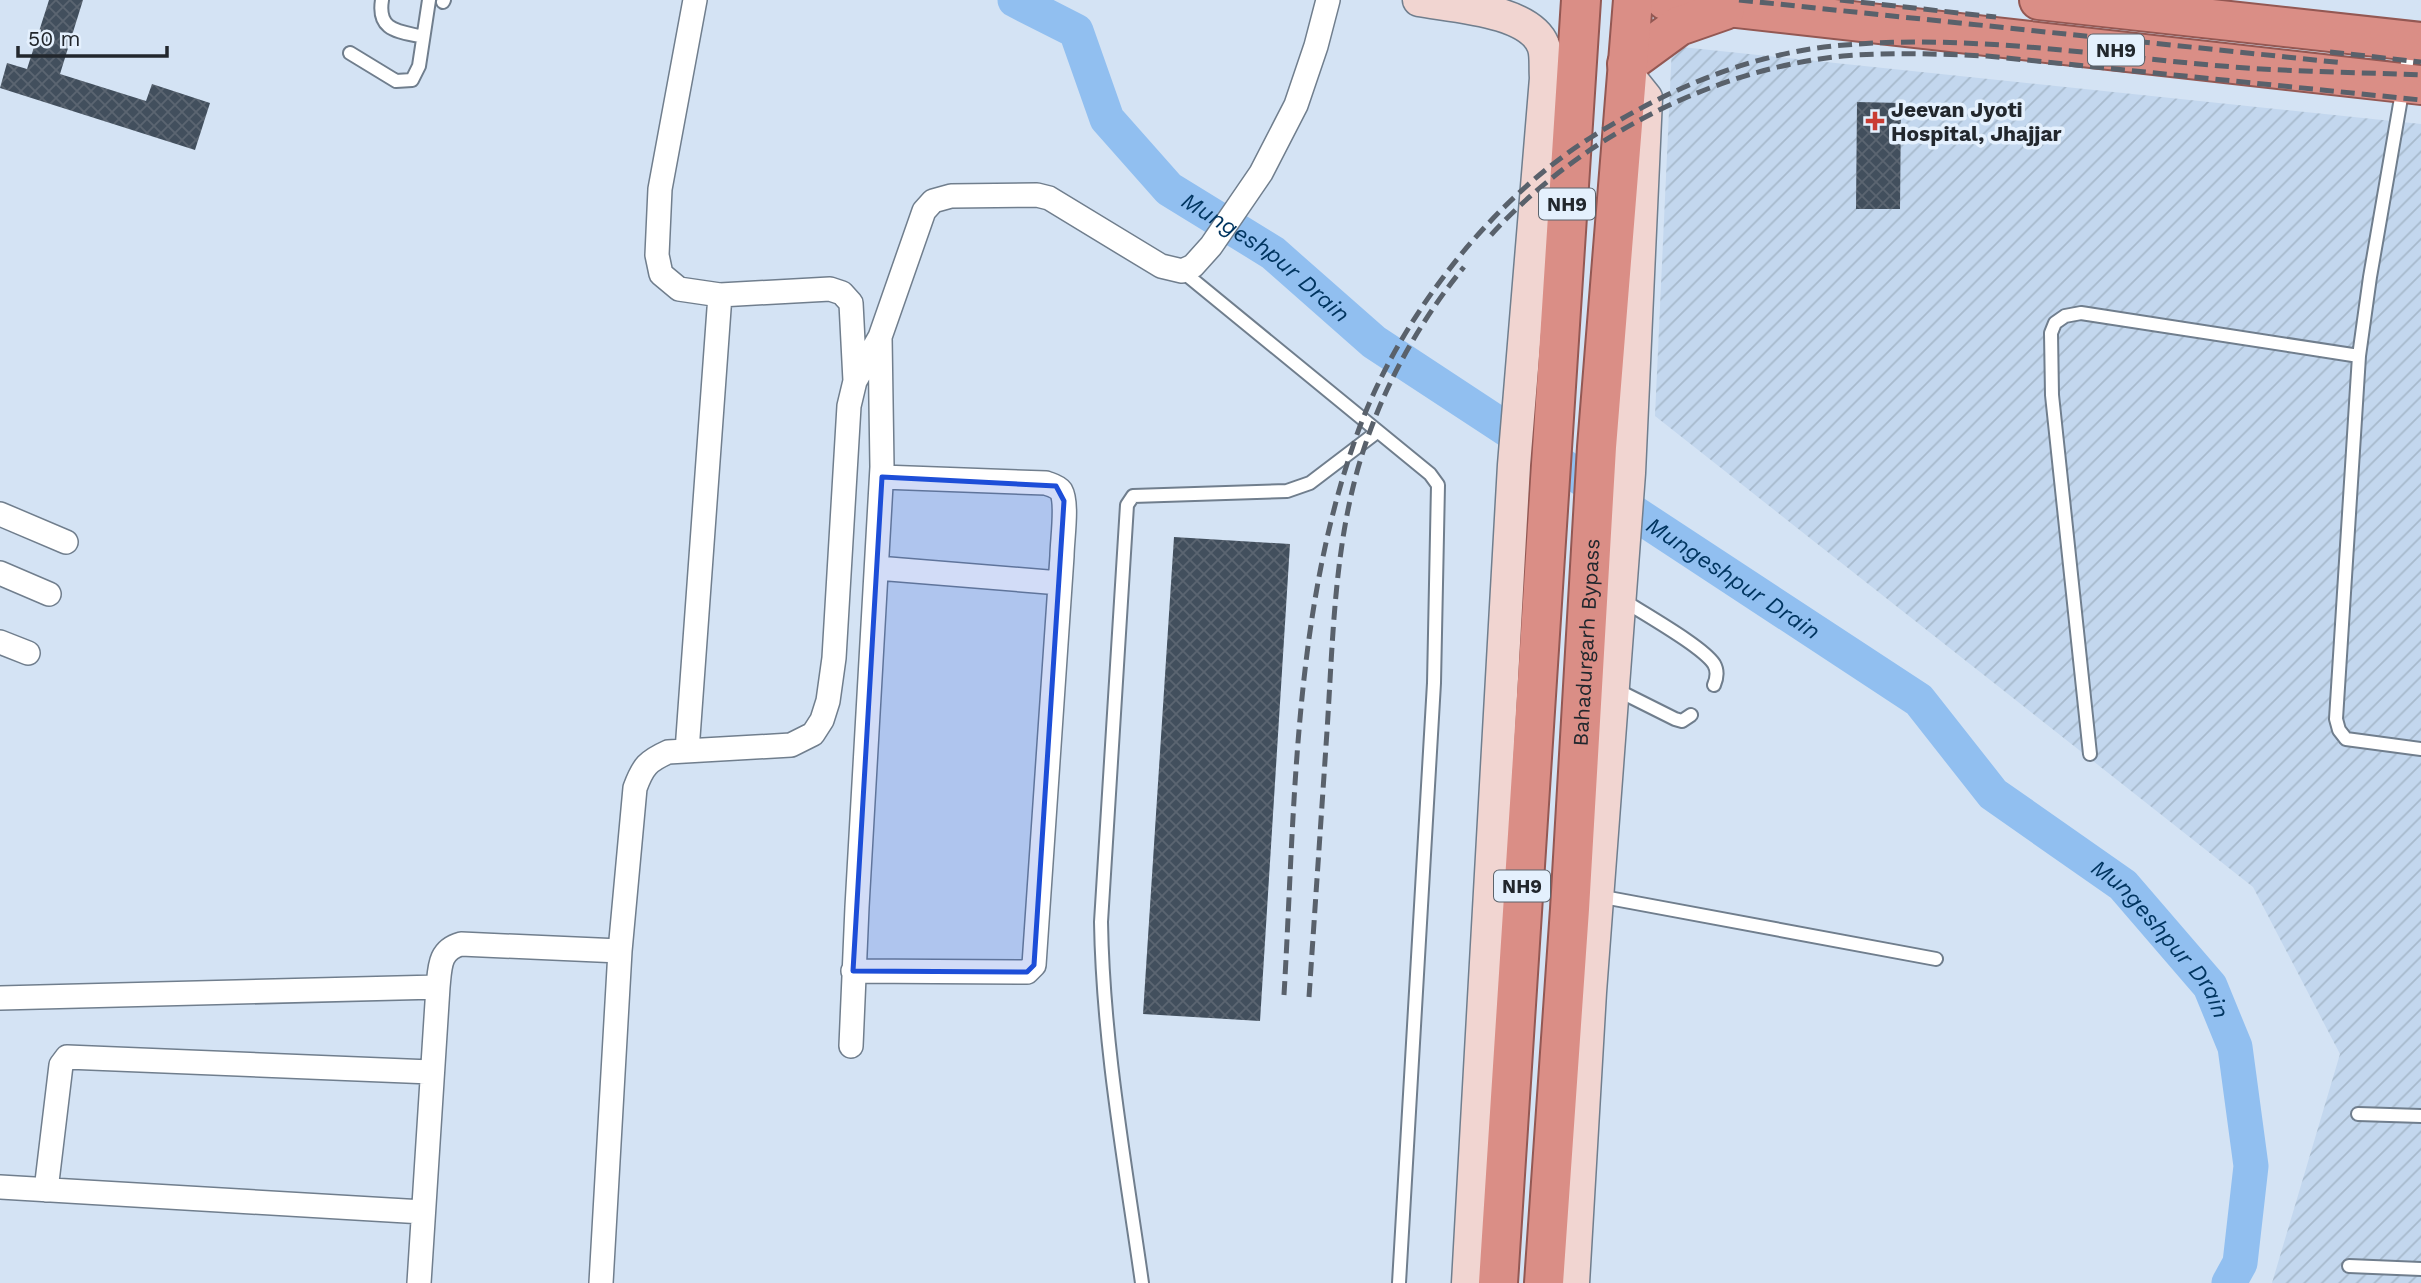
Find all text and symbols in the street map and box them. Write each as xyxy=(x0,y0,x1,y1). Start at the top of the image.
scale bar xyxy=(18,14,166,58)
text: 50 m xyxy=(28,26,80,51)
road number: NH9 xyxy=(2088,34,2144,66)
place label: Jeevan Jyoti Hospital, Jhajjar xyxy=(1891,97,2062,146)
marker: Jeevan Jyoti Hospital, Jhajjar xyxy=(1865,111,1885,131)
water label: Mungeshpur Drain xyxy=(1177,187,1355,328)
road number: NH9 xyxy=(1539,188,1595,220)
water label: Mungeshpur Drain xyxy=(1642,511,1825,645)
street label: Bahadurgarh Bypass xyxy=(1567,538,1604,747)
water label: Mungeshpur Drain xyxy=(2086,854,2235,1022)
road number: NH9 xyxy=(1494,870,1550,902)

